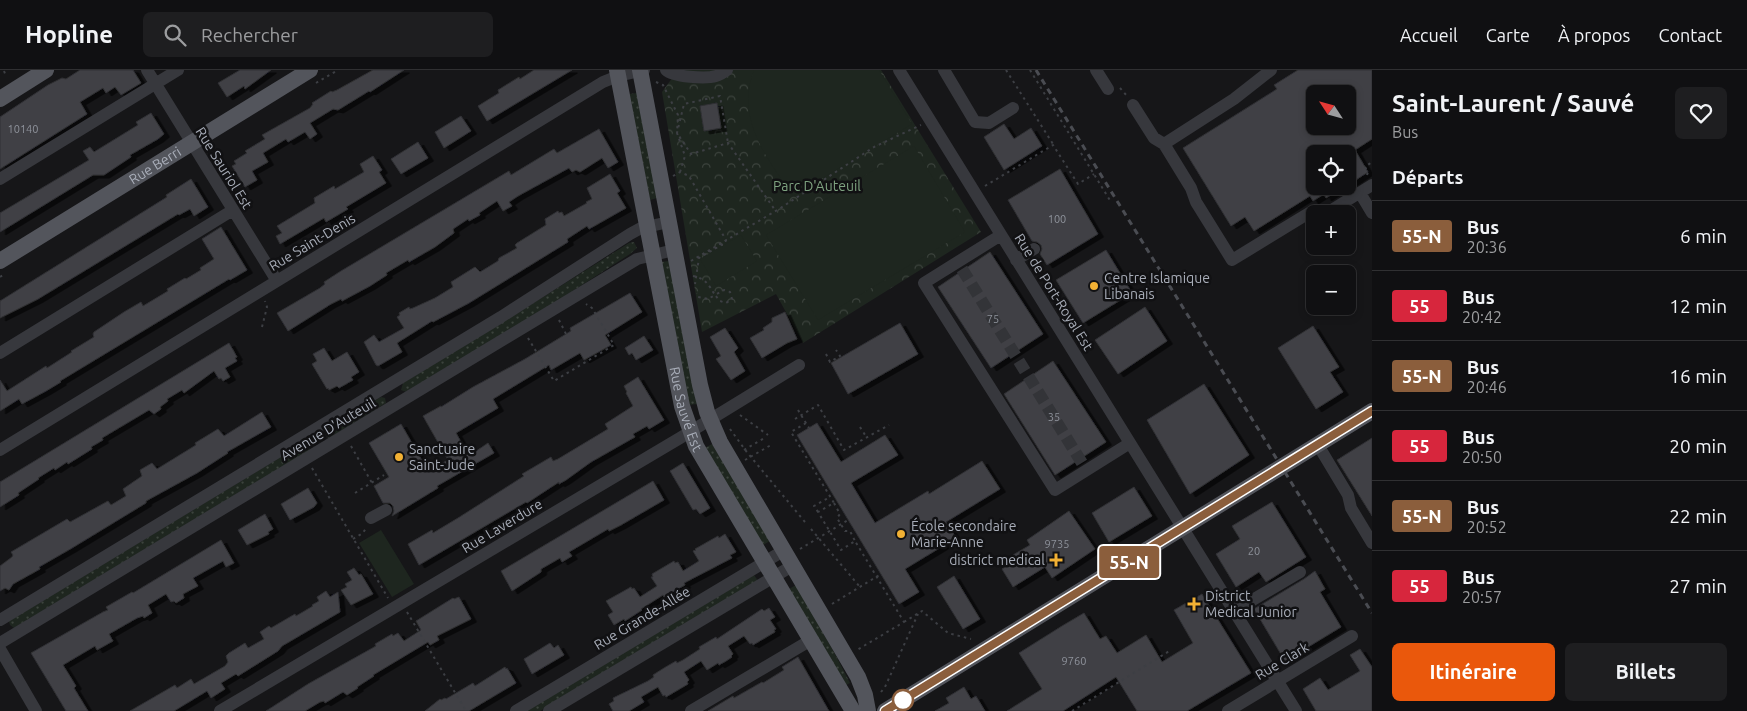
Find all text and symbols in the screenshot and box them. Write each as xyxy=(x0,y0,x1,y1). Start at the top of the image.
search box xyxy=(143,12,493,57)
text: Hopline xyxy=(25,21,113,48)
icon: search xyxy=(161,21,189,49)
text: Rechercher xyxy=(201,24,298,46)
text: Accueil xyxy=(1400,25,1458,45)
text: Carte xyxy=(1486,25,1530,45)
text: À propos xyxy=(1558,25,1630,45)
text: Contact xyxy=(1658,25,1722,45)
north arrow xyxy=(1306,85,1356,135)
map controls xyxy=(1306,85,1356,315)
button: heart xyxy=(1675,87,1727,139)
text: Saint-Laurent / Sauvé xyxy=(1392,90,1634,117)
house number: 10140 xyxy=(7,123,39,135)
text: Bus xyxy=(1392,123,1418,141)
street label: Rue Sauriol Est xyxy=(192,124,256,212)
street label: Rue Berri xyxy=(126,143,184,188)
button: locate xyxy=(1306,145,1356,195)
text: Départs xyxy=(1392,166,1463,188)
park label: Parc D'Auteuil xyxy=(773,178,861,194)
button: + xyxy=(1306,205,1356,255)
street label: Rue Saint-Denis xyxy=(266,210,358,274)
house number: 100 xyxy=(1048,213,1066,225)
text: Bus xyxy=(1467,216,1499,238)
text: 6 min xyxy=(1680,225,1727,247)
text: 55-N xyxy=(1402,226,1442,246)
street label: Rue de Port-Royal Est xyxy=(1012,231,1097,354)
text: 20:36 xyxy=(1467,238,1507,256)
button: − xyxy=(1306,265,1356,315)
place label: Centre Islamique Libanais xyxy=(1104,270,1210,302)
marker: Centre Islamique Libanais xyxy=(1088,280,1100,292)
text: Bus xyxy=(1462,286,1495,308)
text: 12 min xyxy=(1669,295,1727,317)
text: 55 xyxy=(1409,296,1430,316)
text: 20:42 xyxy=(1462,308,1502,326)
house number: 75 xyxy=(987,313,999,325)
text: Bus xyxy=(1467,356,1499,378)
street label: Rue Sauvé Est xyxy=(667,365,706,455)
text: 16 min xyxy=(1669,365,1727,387)
text: 55-N xyxy=(1402,366,1442,386)
text: 20:46 xyxy=(1467,378,1507,396)
street label: Avenue D'Auteuil xyxy=(278,394,379,464)
house number: 35 xyxy=(1048,411,1060,423)
text: Bus xyxy=(1462,426,1495,448)
text: 20 min xyxy=(1669,435,1727,457)
text: 55 xyxy=(1409,436,1430,456)
place label: Sanctuaire Saint-Jude xyxy=(409,441,475,473)
text: 20:50 xyxy=(1462,448,1502,466)
marker: Sanctuaire Saint-Jude xyxy=(393,451,405,463)
street label: Rue Laverdure xyxy=(459,496,545,556)
text: Bus xyxy=(1467,496,1499,518)
text: 22 min xyxy=(1669,505,1727,527)
text: 55-N xyxy=(1402,506,1442,526)
place label: École secondaire Marie-Anne xyxy=(911,517,1016,550)
text: 20:52 xyxy=(1467,518,1507,536)
marker: École secondaire Marie-Anne xyxy=(895,528,907,540)
house number: 9735 xyxy=(1045,538,1069,550)
house number: 20 xyxy=(1248,545,1260,557)
line badge: 55-N xyxy=(1094,546,1164,578)
place label: district medical xyxy=(949,552,1045,568)
text: 55-N xyxy=(1109,552,1149,572)
marker: district medical xyxy=(1049,553,1063,567)
text: Bus xyxy=(1462,566,1495,588)
text: 27 min xyxy=(1669,575,1727,597)
text: 55 xyxy=(1409,576,1430,596)
street label: Rue Grande-Allée xyxy=(591,583,693,653)
place label: District Medical Junior xyxy=(1205,588,1297,620)
text: 20:57 xyxy=(1462,588,1502,606)
marker: District Medical Junior xyxy=(1187,597,1201,611)
street label: Rue Clark xyxy=(1252,639,1312,683)
button: Itinéraire xyxy=(1392,643,1555,701)
button: Billets xyxy=(1565,643,1727,701)
house number: 9760 xyxy=(1062,655,1086,667)
unlabelled marker xyxy=(892,689,914,711)

